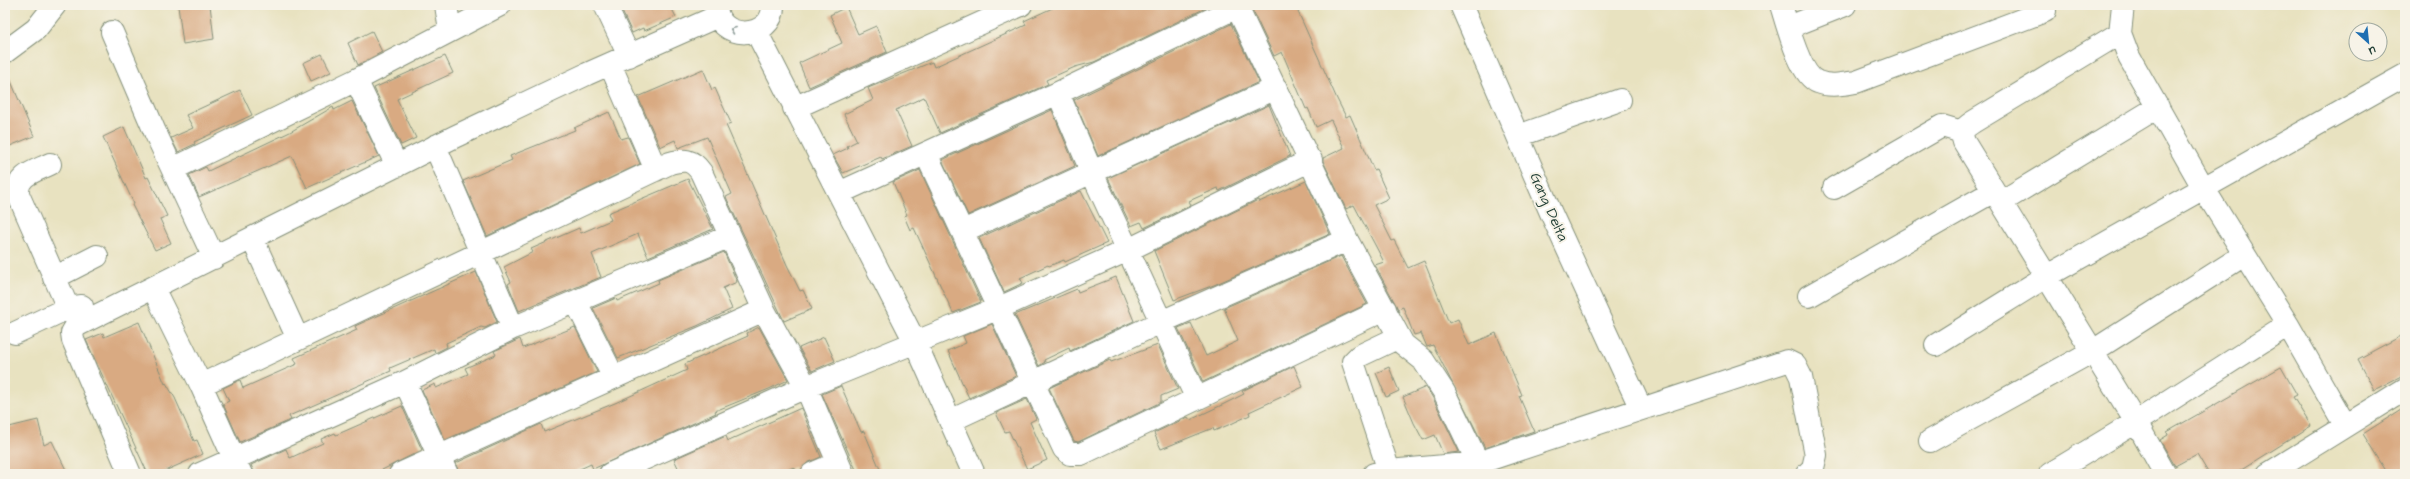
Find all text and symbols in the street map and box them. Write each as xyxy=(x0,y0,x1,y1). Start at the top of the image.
north arrow xyxy=(2348,22,2388,62)
one-way arrow xyxy=(730,27,737,35)
text: U xyxy=(2366,42,2379,59)
street label: Gang Delta xyxy=(1524,169,1574,245)

